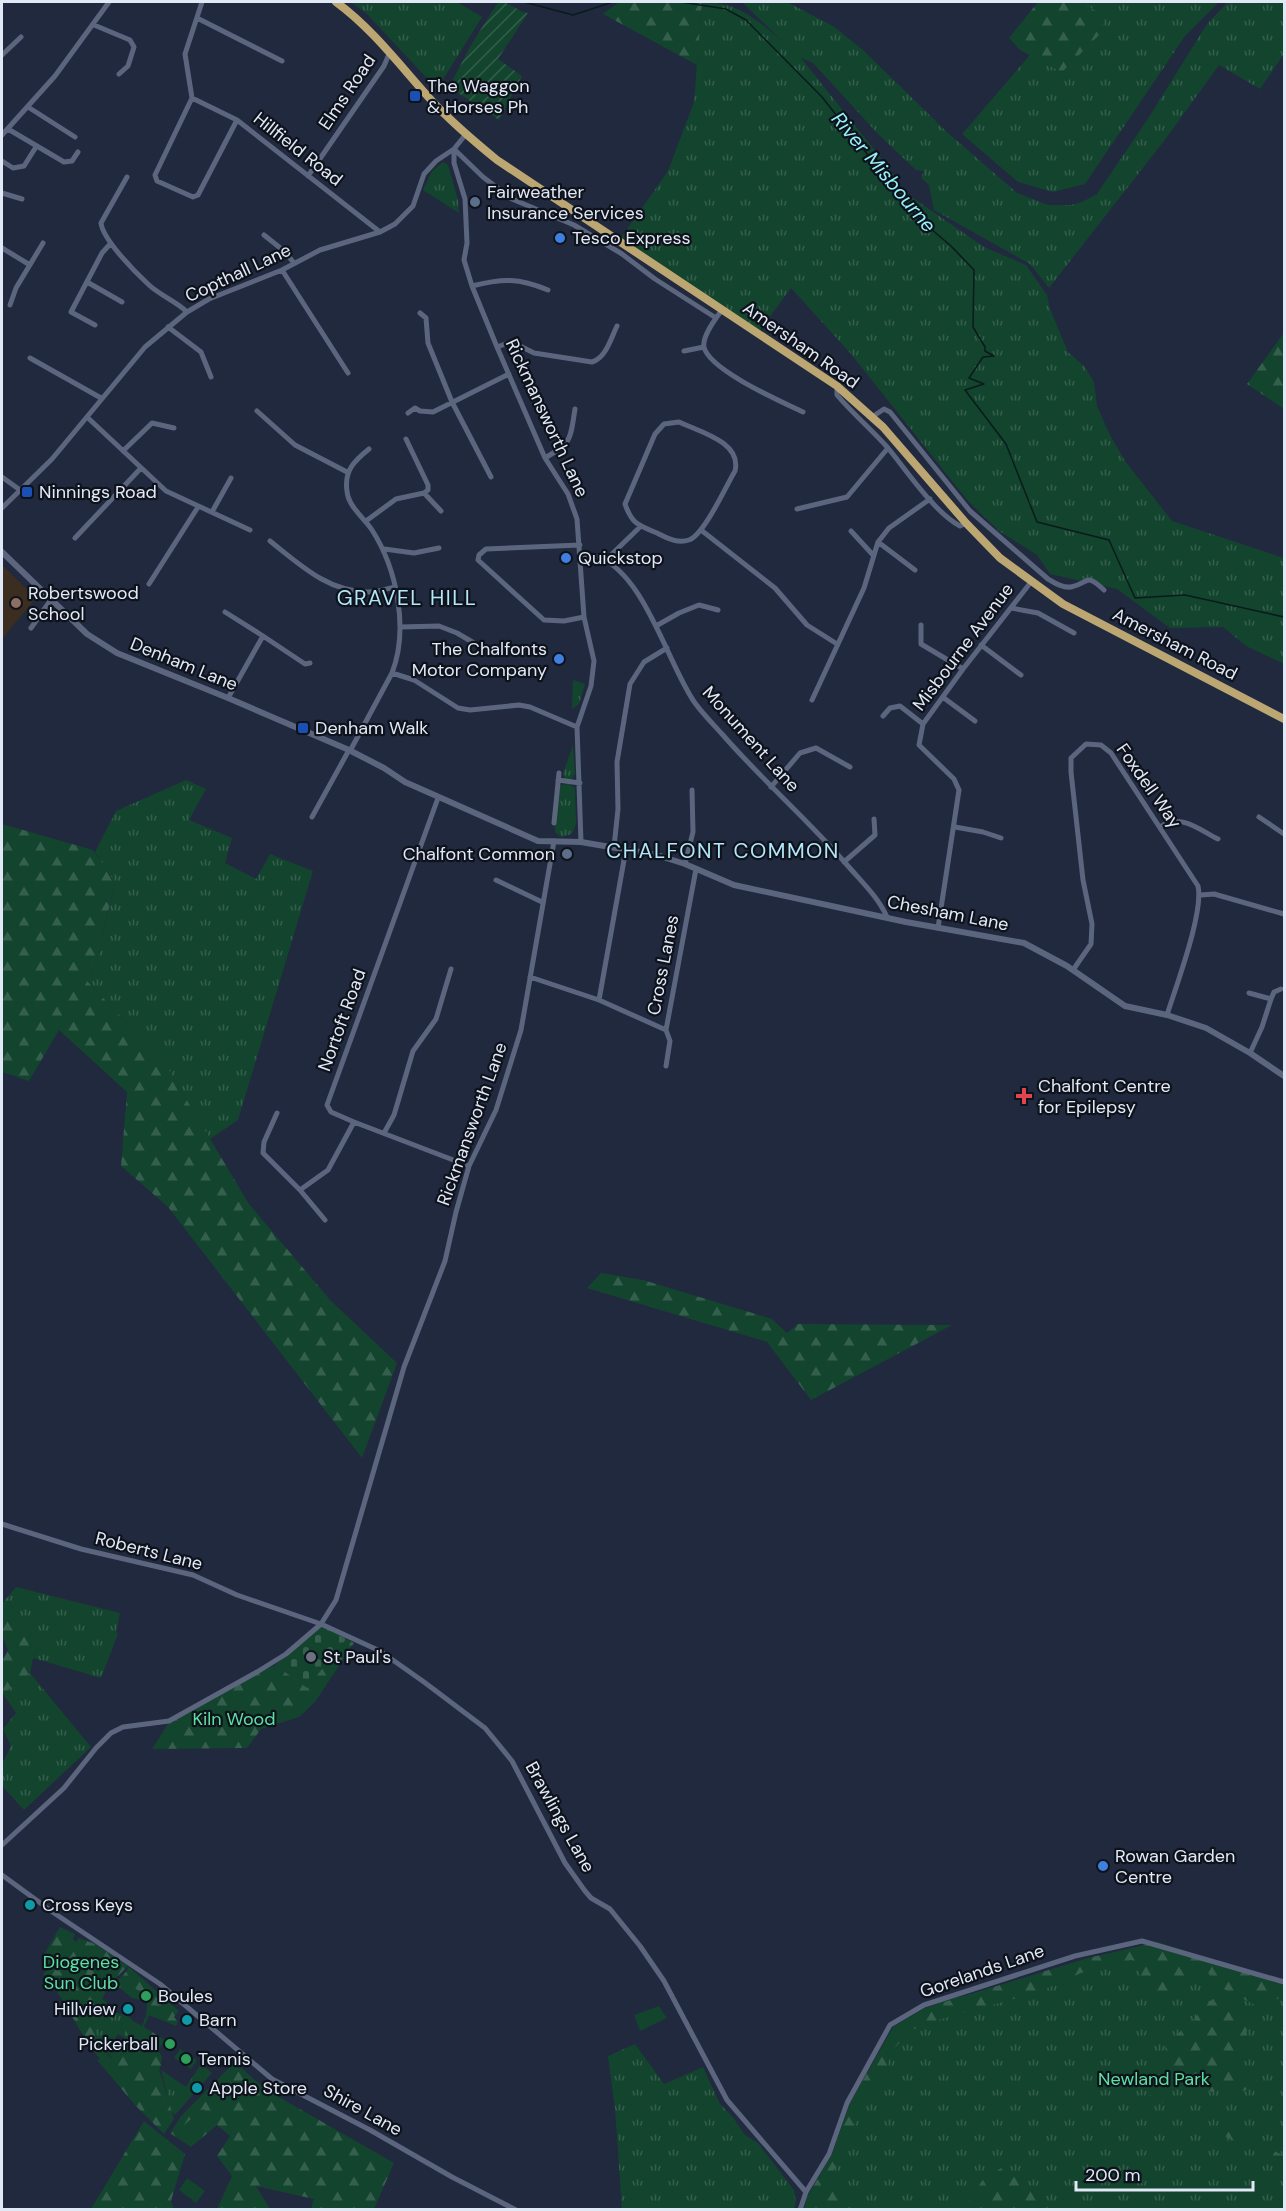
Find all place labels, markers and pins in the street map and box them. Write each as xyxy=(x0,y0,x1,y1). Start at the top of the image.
place label: The Waggon & Horses Ph xyxy=(427,74,530,119)
marker: The Waggon & Horses Ph xyxy=(408,89,422,103)
place label: Fairweather Insurance Services xyxy=(487,180,644,225)
marker: Fairweather Insurance Services xyxy=(468,195,482,209)
place label: Tesco Express xyxy=(572,226,690,250)
marker: Tesco Express xyxy=(553,231,567,245)
place label: Ninnings Road xyxy=(39,480,157,504)
marker: Ninnings Road xyxy=(20,485,34,499)
place label: Quickstop xyxy=(578,546,663,570)
marker: Quickstop xyxy=(559,551,573,565)
place label: Robertswood School xyxy=(28,581,139,626)
marker: Robertswood School xyxy=(9,596,23,610)
place label: The Chalfonts Motor Company xyxy=(412,637,547,682)
marker: The Chalfonts Motor Company xyxy=(552,652,566,666)
place label: Denham Walk xyxy=(315,716,428,740)
marker: Denham Walk xyxy=(296,721,310,735)
place label: Chalfont Common xyxy=(403,842,555,866)
marker: Chalfont Common xyxy=(560,847,574,861)
place label: Chalfont Centre for Epilepsy xyxy=(1038,1074,1171,1119)
marker: Chalfont Centre for Epilepsy xyxy=(1015,1087,1033,1105)
place label: St Paul's xyxy=(323,1645,391,1669)
marker: St Paul's xyxy=(304,1650,318,1664)
place label: Rowan Garden Centre xyxy=(1115,1844,1235,1889)
marker: Rowan Garden Centre xyxy=(1096,1859,1110,1873)
place label: Cross Keys xyxy=(42,1893,133,1917)
marker: Cross Keys xyxy=(23,1898,37,1912)
place label: Boules xyxy=(158,1984,213,2008)
marker: Boules xyxy=(139,1989,153,2003)
place label: Hillview xyxy=(54,1997,116,2021)
marker: Hillview xyxy=(121,2002,135,2016)
place label: Barn xyxy=(199,2008,237,2032)
marker: Barn xyxy=(180,2013,194,2027)
place label: Pickerball xyxy=(79,2032,158,2056)
marker: Pickerball xyxy=(163,2037,177,2051)
place label: Tennis xyxy=(198,2047,251,2071)
marker: Tennis xyxy=(179,2052,193,2066)
place label: Apple Store xyxy=(209,2076,307,2100)
marker: Apple Store xyxy=(190,2081,204,2095)

